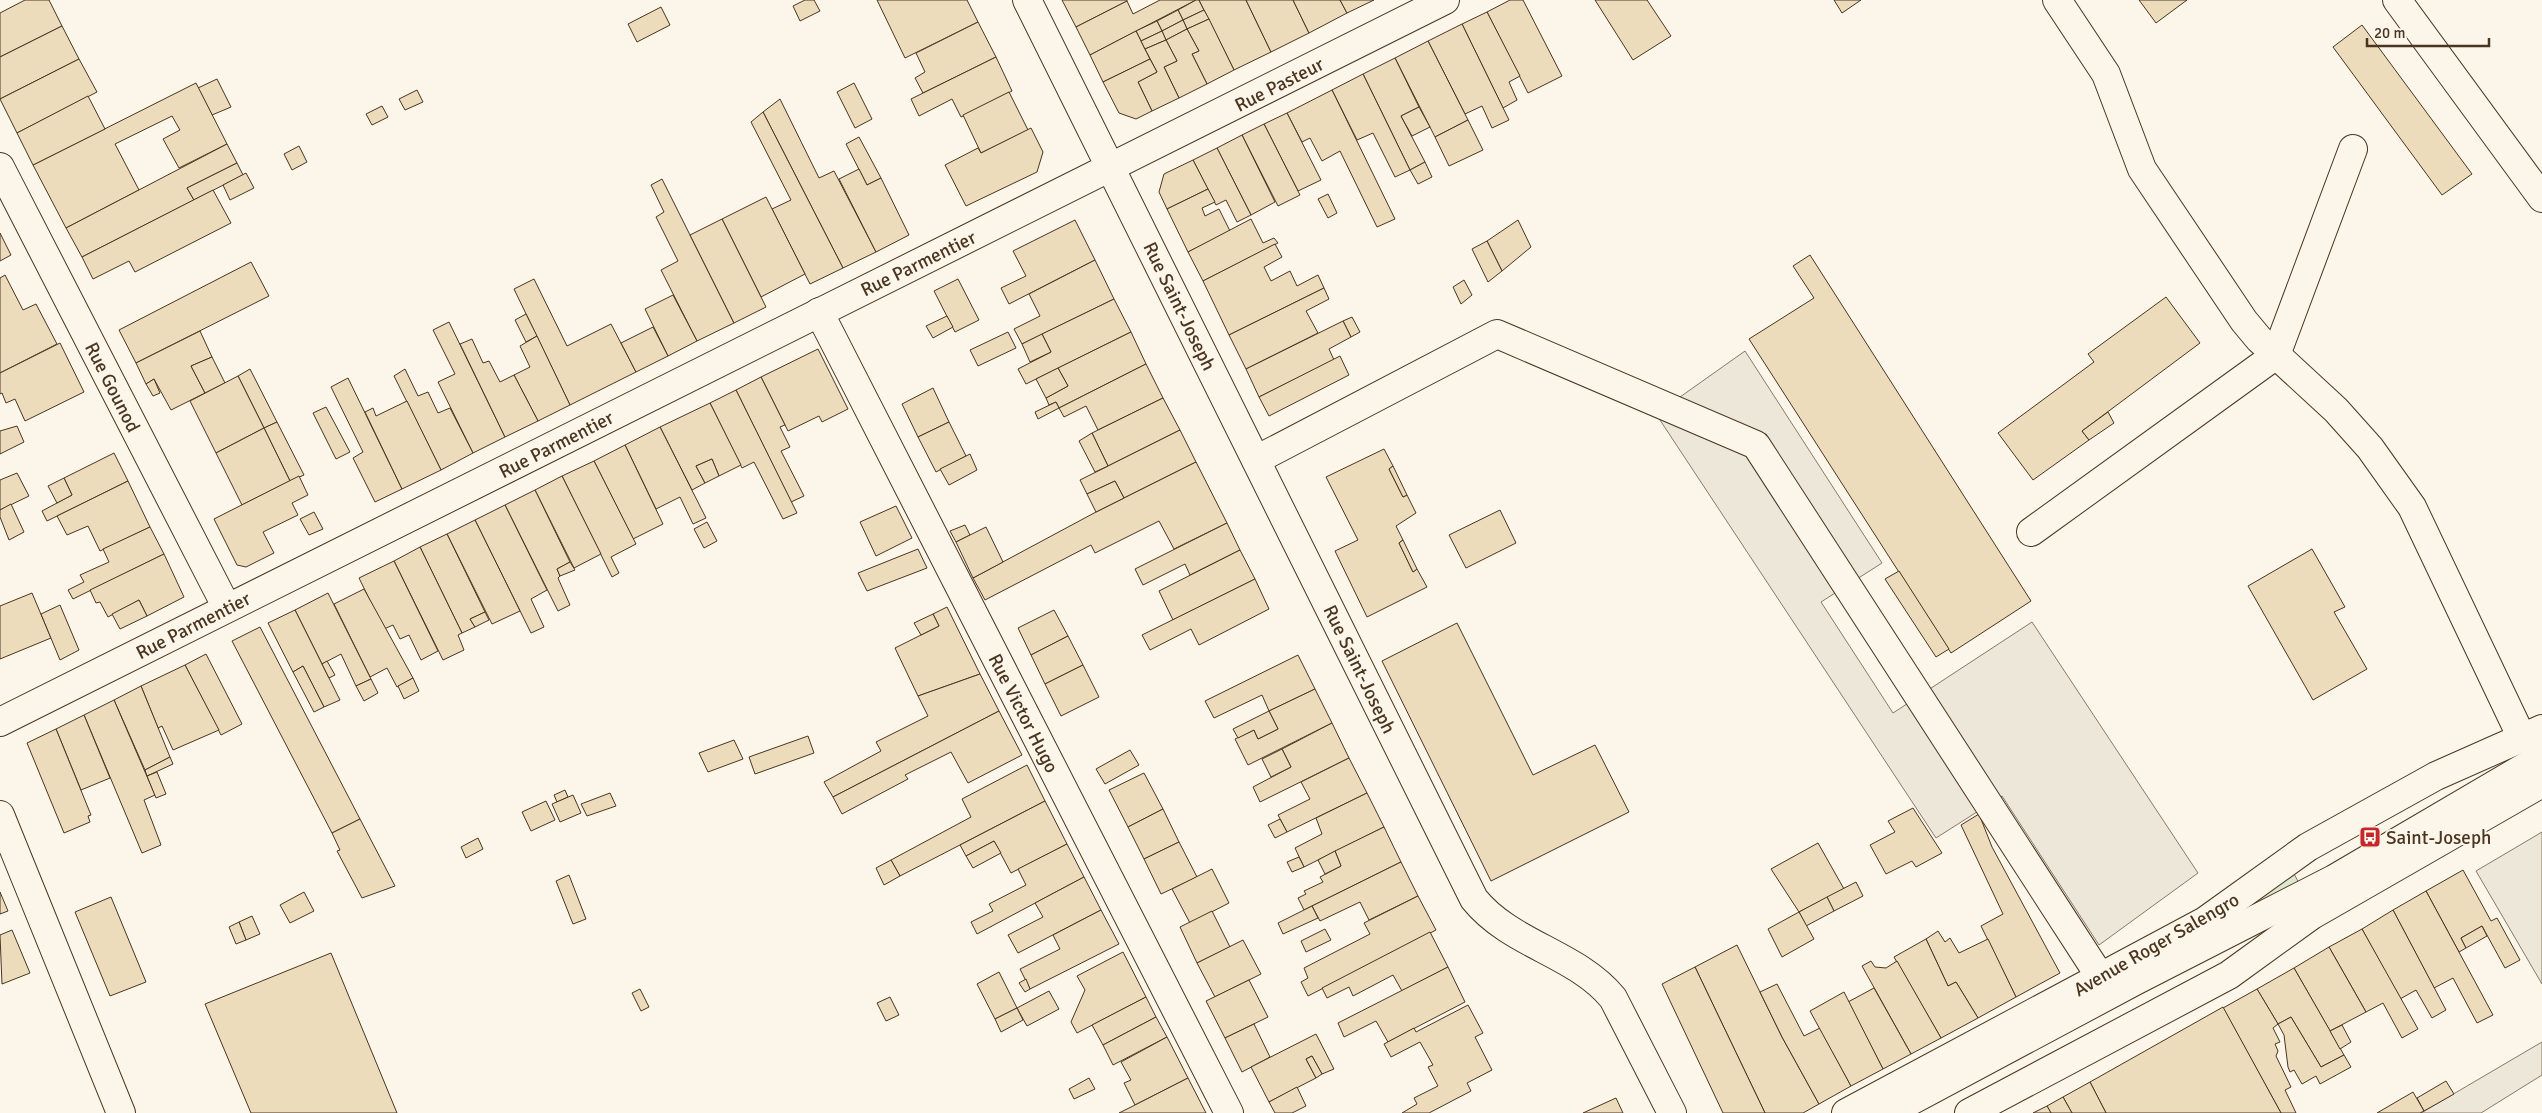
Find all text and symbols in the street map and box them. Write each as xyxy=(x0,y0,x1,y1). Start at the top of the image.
scale bar xyxy=(2367,15,2490,47)
text: 20 m xyxy=(2374,24,2405,42)
street label: Rue Pasteur xyxy=(1231,52,1328,118)
street label: Rue Parmentier xyxy=(857,226,980,302)
street label: Rue Saint-Joseph xyxy=(1138,238,1221,375)
street label: Rue Gounod xyxy=(79,338,145,436)
street label: Rue Parmentier xyxy=(495,406,618,484)
street label: Rue Parmentier xyxy=(132,587,255,665)
street label: Rue Saint-Joseph xyxy=(1318,601,1401,738)
street label: Rue Victor Hugo xyxy=(983,650,1064,777)
bus stop icon: Saint-Joseph xyxy=(2358,825,2382,849)
place label: Saint-Joseph xyxy=(2386,826,2491,850)
street label: Avenue Roger Salengro xyxy=(2069,888,2244,1002)

